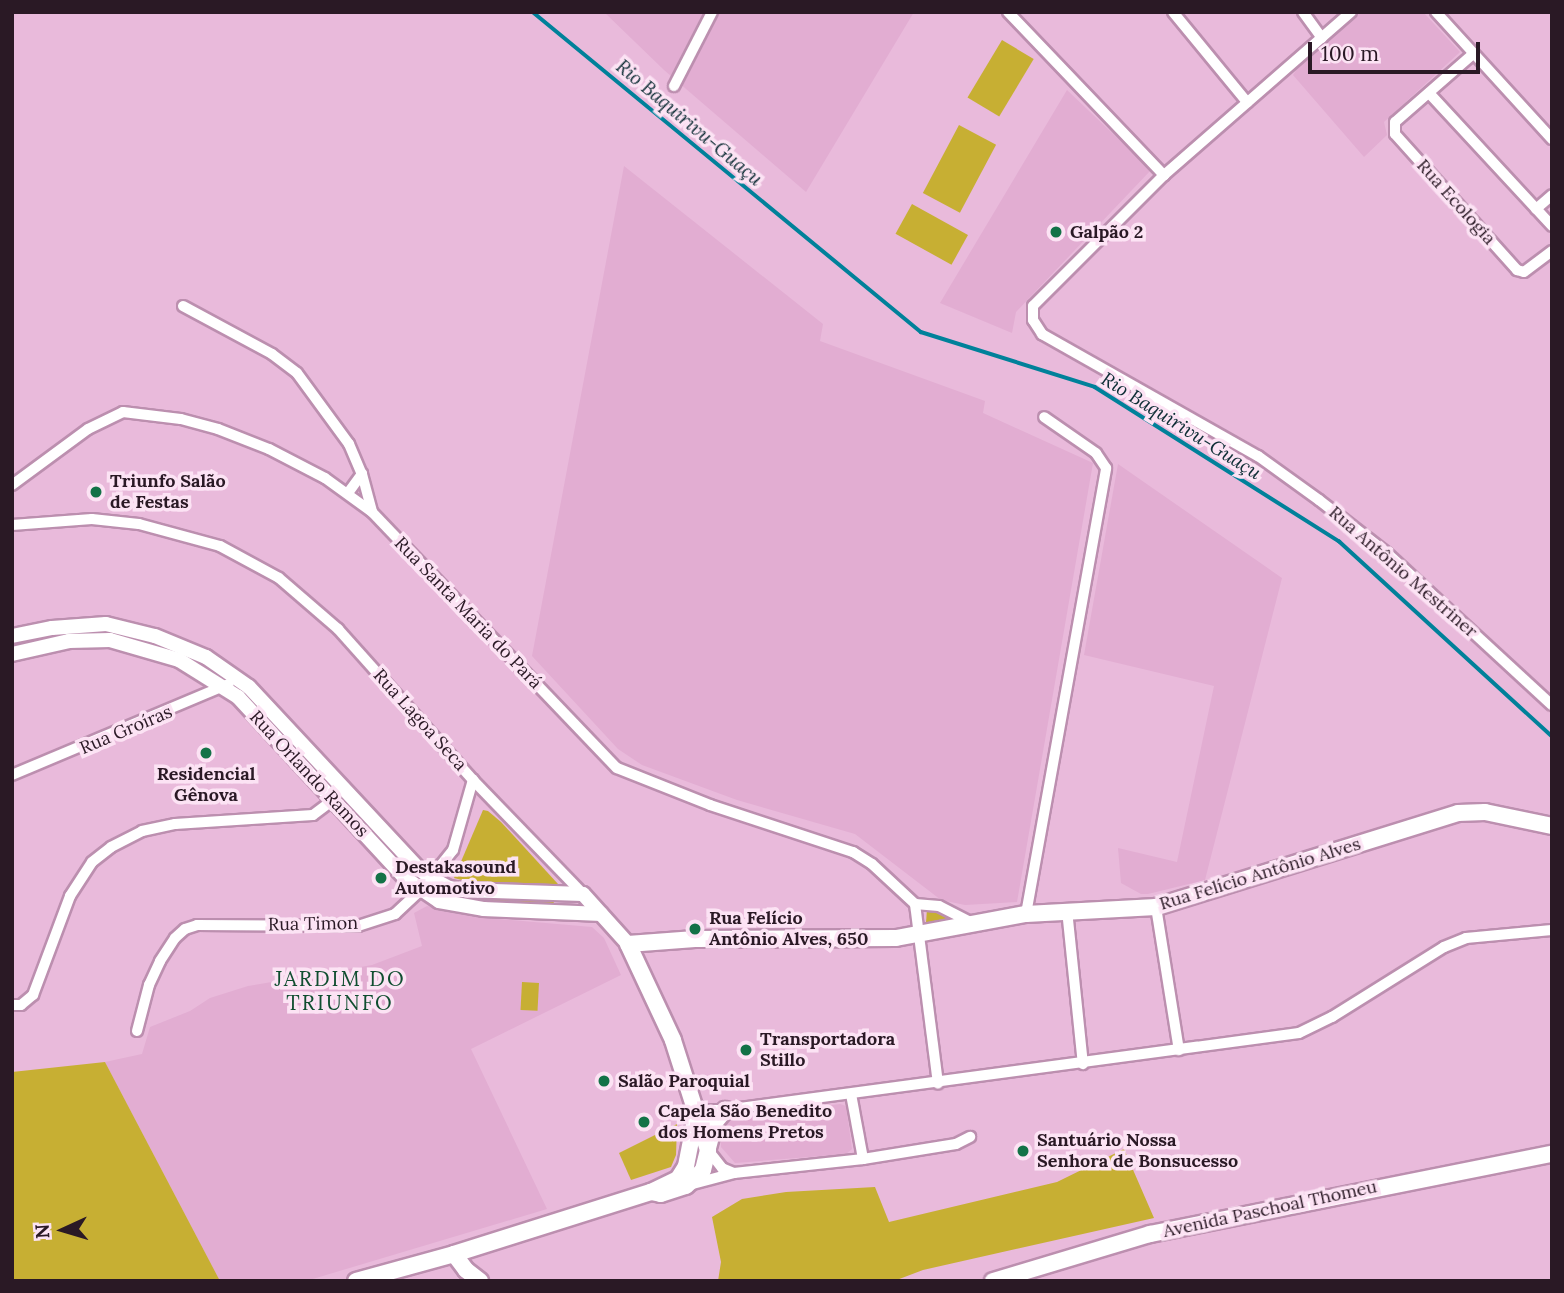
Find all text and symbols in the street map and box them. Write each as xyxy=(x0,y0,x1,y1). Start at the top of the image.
scale bar xyxy=(1312,28,1484,72)
text: 100 m xyxy=(1321,40,1379,67)
water label: Rio Baquirivu-Guaçu xyxy=(611,55,767,191)
street label: Rua Ecologia xyxy=(1412,155,1500,249)
place label: Galpão 2 xyxy=(1070,221,1143,243)
marker: Galpão 2 xyxy=(1048,224,1064,240)
water label: Rio Baquirivu-Guaçu xyxy=(1097,368,1265,484)
place label: Triunfo Salão de Festas xyxy=(110,471,226,514)
marker: Triunfo Salão de Festas xyxy=(88,484,104,500)
street label: Rua Antônio Mestriner xyxy=(1324,502,1482,642)
street label: Rua Santa Maria do Pará xyxy=(390,532,546,694)
street label: Rua Lagoa Seca xyxy=(369,665,471,775)
street label: Rua Groíras xyxy=(77,701,175,759)
street label: Rua Orlando Ramos xyxy=(245,706,373,842)
marker: Residencial Gênova xyxy=(198,745,214,761)
place label: Residencial Gênova xyxy=(157,764,255,806)
street label: Rua Felício Antônio Alves xyxy=(1157,833,1363,915)
place label: Destakasound Automotivo xyxy=(395,857,516,900)
marker: Destakasound Automotivo xyxy=(373,870,389,886)
place label: Rua Felício Antônio Alves, 650 xyxy=(709,908,868,950)
street label: Rua Timon xyxy=(268,912,358,936)
marker: Rua Felício Antônio Alves, 650 xyxy=(687,921,703,937)
district label: JARDIM DO TRIUNFO xyxy=(276,966,404,1016)
place label: Transportadora Stillo xyxy=(760,1029,895,1072)
marker: Transportadora Stillo xyxy=(738,1042,754,1058)
place label: Salão Paroquial xyxy=(618,1070,750,1092)
marker: Salão Paroquial xyxy=(596,1073,612,1089)
place label: Capela São Benedito dos Homens Pretos xyxy=(658,1101,832,1144)
marker: Capela São Benedito dos Homens Pretos xyxy=(636,1114,652,1130)
place label: Santuário Nossa Senhora de Bonsucesso xyxy=(1037,1130,1238,1172)
marker: Santuário Nossa Senhora de Bonsucesso xyxy=(1015,1143,1031,1159)
street label: Avenida Paschoal Thomeu xyxy=(1161,1176,1379,1242)
north arrow xyxy=(28,1195,98,1265)
text: N xyxy=(30,1223,55,1240)

